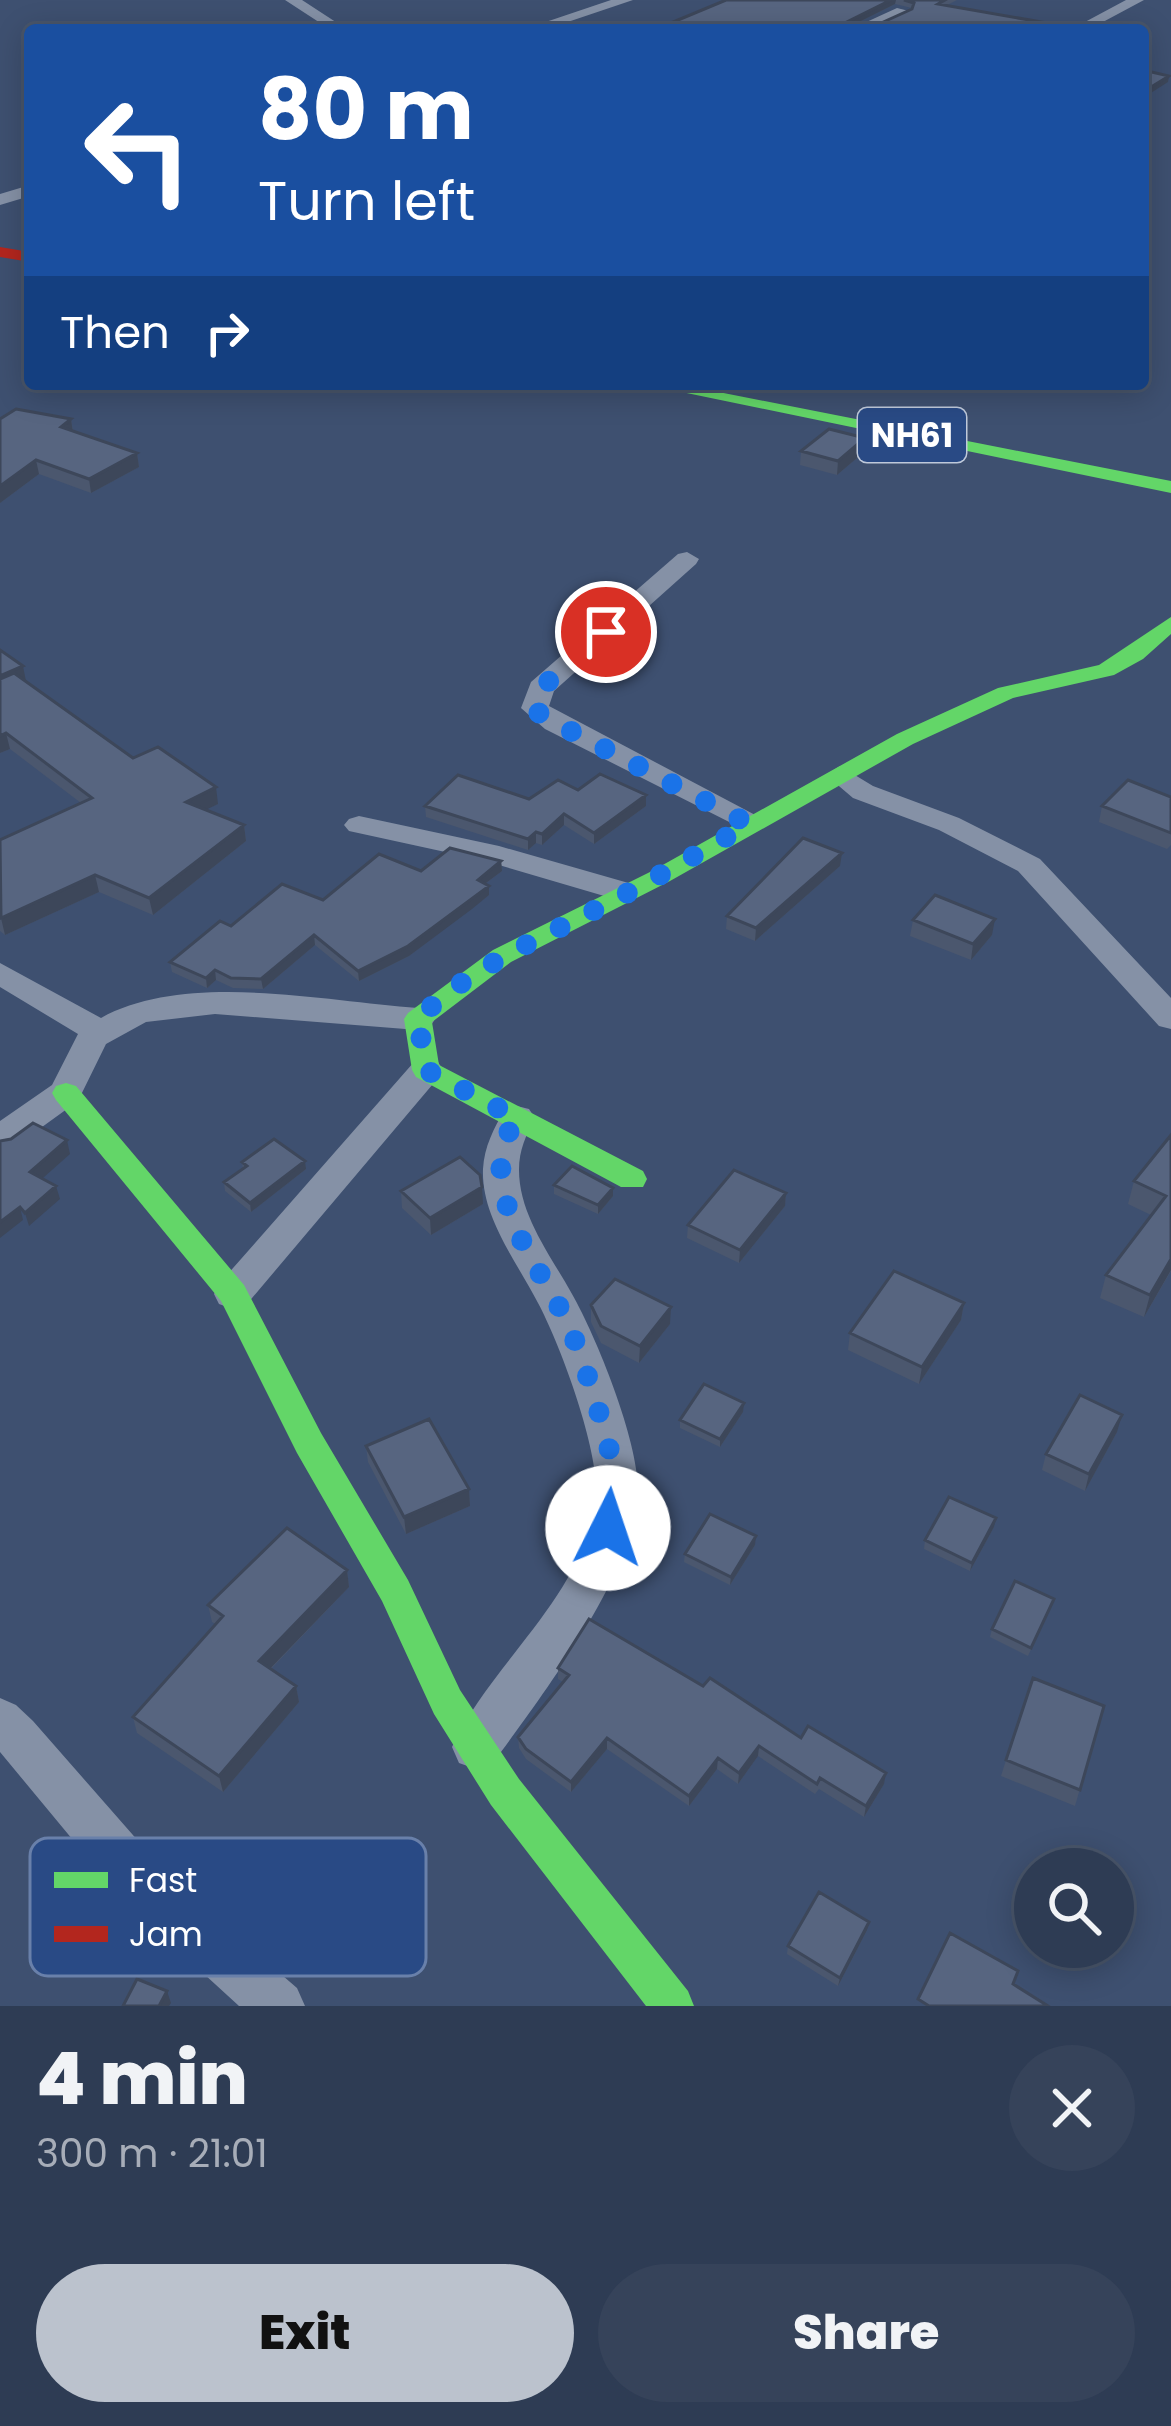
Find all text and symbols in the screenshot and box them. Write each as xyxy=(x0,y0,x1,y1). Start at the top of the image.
text: 80 m xyxy=(258,51,474,168)
icon: left xyxy=(60,72,216,228)
text: Turn left xyxy=(258,163,475,239)
icon: right xyxy=(194,300,260,366)
text: Then xyxy=(60,301,170,364)
road number: NH61 xyxy=(858,408,966,462)
pin xyxy=(555,581,657,683)
icon: arrive xyxy=(573,599,639,665)
position arrow xyxy=(545,1465,671,1591)
legend xyxy=(30,1838,426,1976)
map controls xyxy=(1014,1848,1134,1968)
button: search xyxy=(1014,1848,1134,1968)
text: Fast xyxy=(129,1857,197,1904)
text: Jam xyxy=(129,1911,203,1958)
text: 4 min xyxy=(36,2028,248,2129)
button: close xyxy=(1009,2045,1135,2171)
text: 300 m · 21:01 xyxy=(36,2126,268,2181)
button: Exit xyxy=(36,2264,574,2402)
button: Share xyxy=(598,2264,1135,2402)

